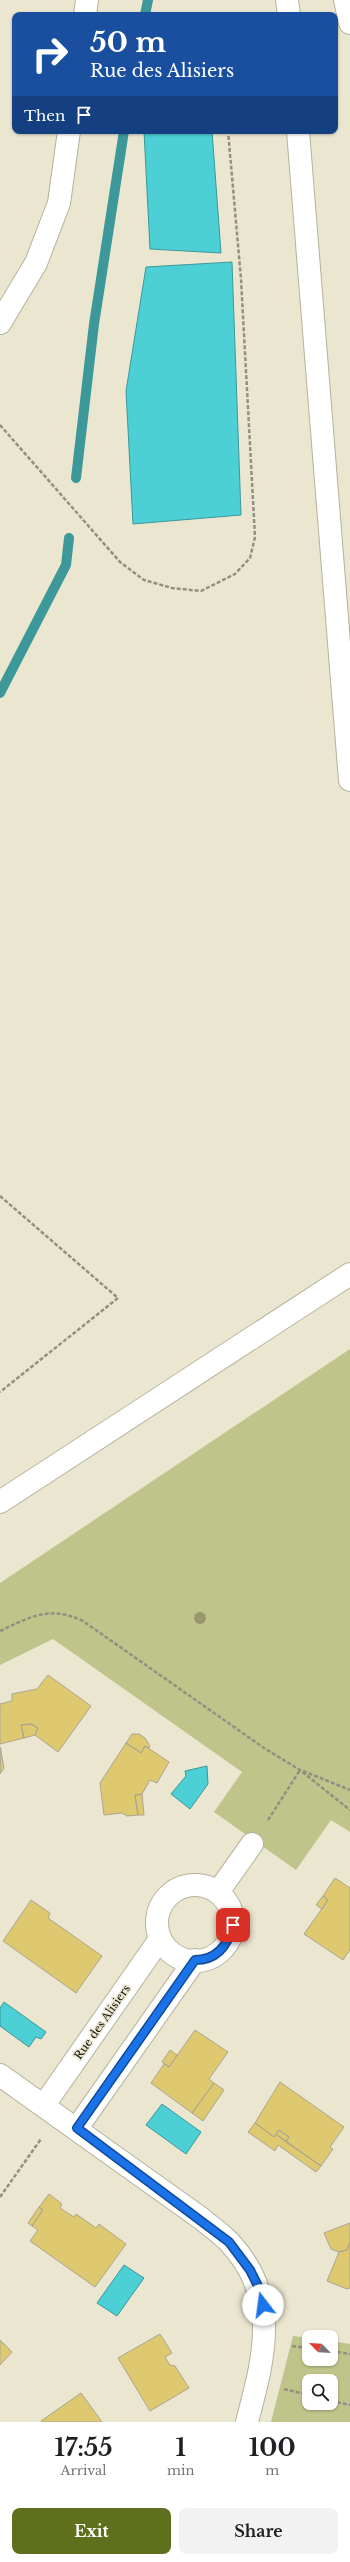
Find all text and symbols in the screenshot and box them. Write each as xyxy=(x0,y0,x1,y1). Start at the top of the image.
text: 50 m xyxy=(90,25,166,60)
icon: right xyxy=(24,28,76,80)
text: Rue des Alisiers xyxy=(90,60,234,82)
icon: arrive xyxy=(73,104,95,126)
text: Then xyxy=(24,106,65,125)
pin xyxy=(216,1908,250,1942)
icon: arrive xyxy=(222,1914,244,1936)
street label: Rue des Alisiers xyxy=(71,1982,133,2062)
position arrow xyxy=(242,2284,284,2326)
north arrow xyxy=(302,2330,338,2366)
map controls xyxy=(302,2330,338,2410)
button: search xyxy=(302,2374,338,2410)
text: 17:55 xyxy=(54,2433,113,2462)
text: 1 xyxy=(176,2433,186,2462)
text: 100 xyxy=(249,2433,296,2462)
text: Arrival xyxy=(61,2462,107,2479)
text: min xyxy=(167,2462,194,2479)
text: m xyxy=(265,2462,279,2479)
button: Exit xyxy=(12,2508,171,2554)
button: Share xyxy=(179,2508,338,2554)

